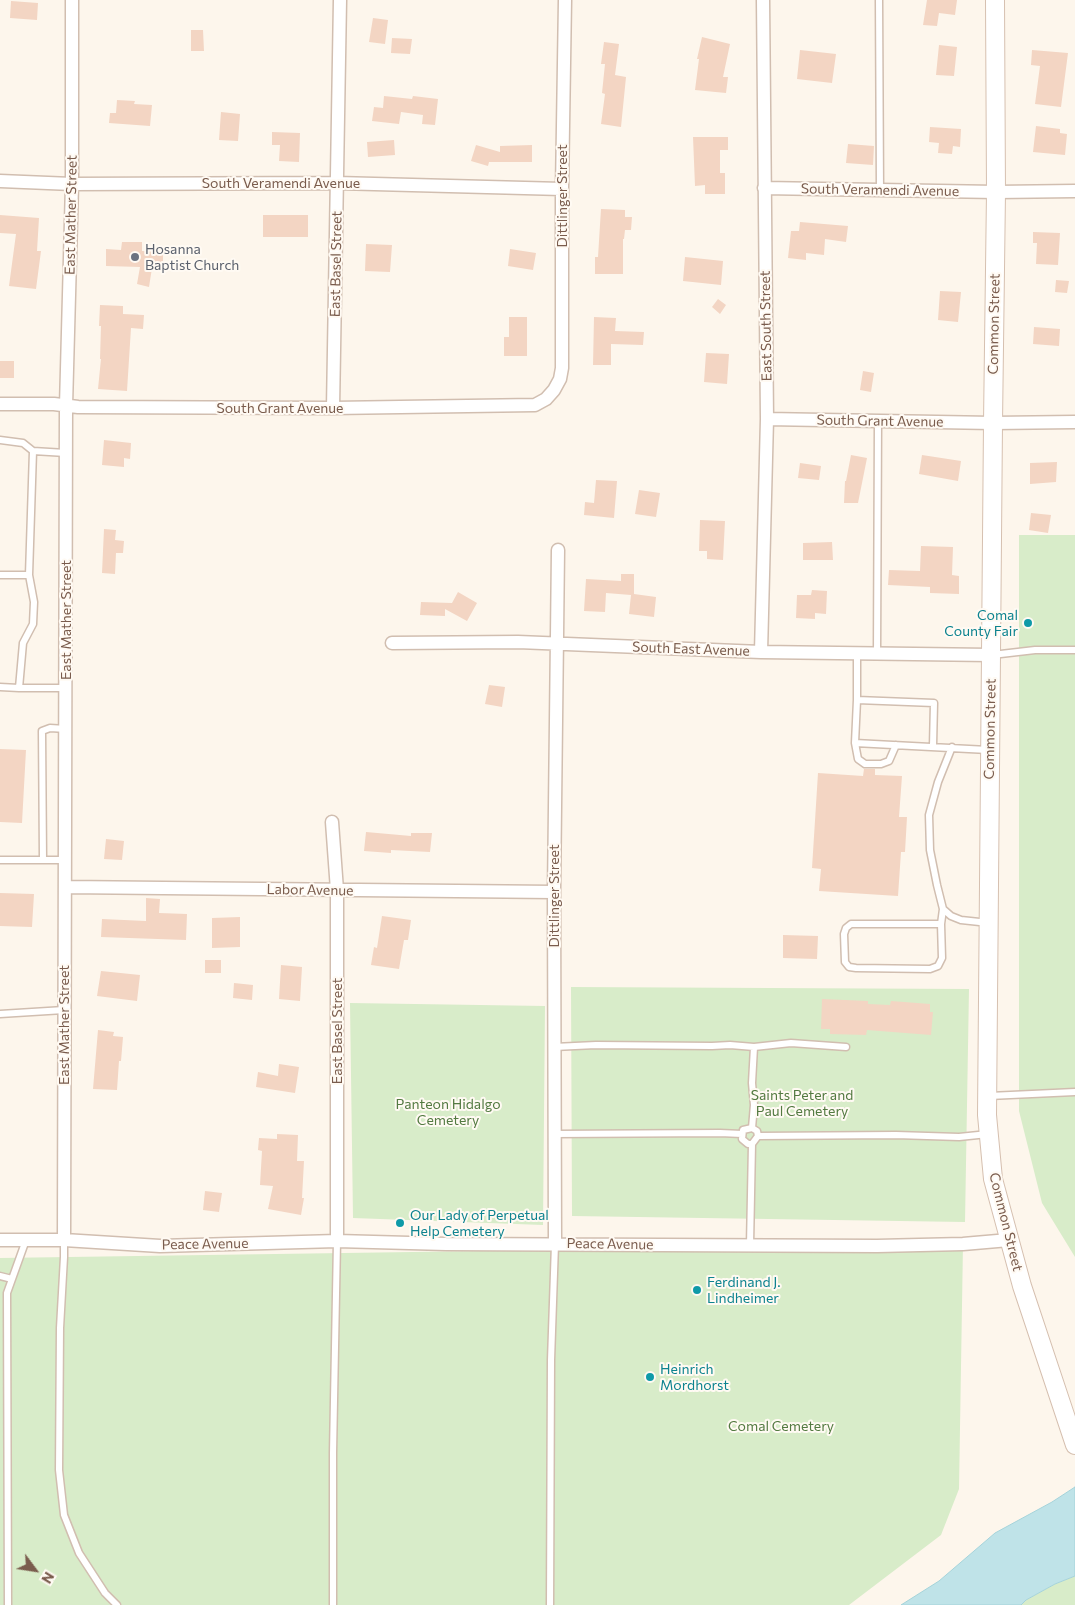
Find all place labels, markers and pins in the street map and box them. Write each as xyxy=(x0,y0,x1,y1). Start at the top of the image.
place label: Hosanna Baptist Church xyxy=(145,241,239,274)
marker: Hosanna Baptist Church xyxy=(129,251,141,263)
place label: Comal County Fair xyxy=(944,607,1018,640)
marker: Comal County Fair xyxy=(1022,617,1034,629)
place label: Our Lady of Perpetual Help Cemetery xyxy=(410,1207,549,1240)
marker: Our Lady of Perpetual Help Cemetery xyxy=(394,1217,406,1229)
place label: Ferdinand J. Lindheimer xyxy=(707,1274,781,1306)
marker: Ferdinand J. Lindheimer xyxy=(691,1284,703,1296)
place label: Heinrich Mordhorst xyxy=(660,1361,729,1394)
marker: Heinrich Mordhorst xyxy=(644,1371,656,1383)

